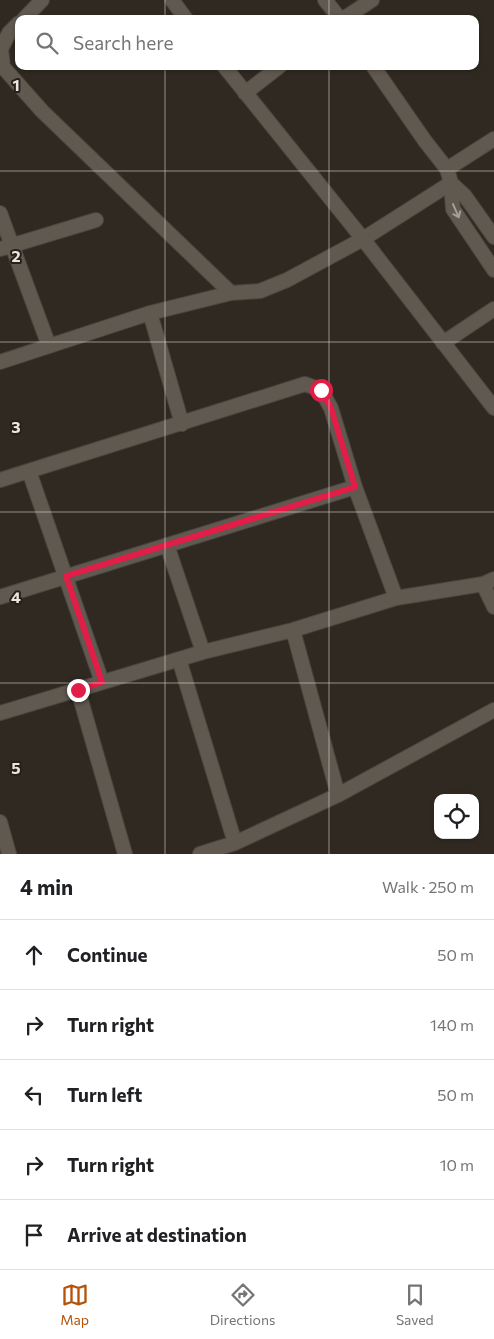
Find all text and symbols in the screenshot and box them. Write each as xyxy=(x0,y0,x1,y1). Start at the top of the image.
search box xyxy=(15,15,479,70)
icon: search xyxy=(33,29,61,57)
text: Search here xyxy=(73,31,173,54)
text: 1 xyxy=(12,75,20,94)
one-way arrow xyxy=(451,203,461,218)
text: 2 xyxy=(11,246,21,265)
route start xyxy=(310,379,333,402)
text: 3 xyxy=(11,417,21,436)
text: 4 xyxy=(11,587,21,606)
route end xyxy=(67,679,90,702)
text: 5 xyxy=(11,758,21,777)
map controls xyxy=(434,794,479,839)
button: locate xyxy=(434,794,479,839)
text: 4 min xyxy=(20,874,73,899)
text: Walk · 250 m xyxy=(382,877,474,896)
icon: ahead xyxy=(20,941,48,969)
text: Continue xyxy=(67,943,147,966)
text: 50 m xyxy=(437,945,474,964)
icon: right xyxy=(20,1011,48,1039)
text: Turn right xyxy=(67,1013,154,1036)
text: 140 m xyxy=(430,1015,474,1034)
icon: left xyxy=(20,1081,48,1109)
text: Turn left xyxy=(67,1083,142,1106)
text: 50 m xyxy=(437,1085,474,1104)
icon: right xyxy=(20,1151,48,1179)
text: Turn right xyxy=(67,1153,154,1176)
text: 10 m xyxy=(440,1155,474,1174)
icon: arrive xyxy=(20,1221,48,1249)
text: Arrive at destination xyxy=(67,1223,247,1246)
tab: Map xyxy=(60,1281,89,1328)
tab: Directions xyxy=(210,1281,275,1328)
tab: Saved xyxy=(396,1281,434,1328)

